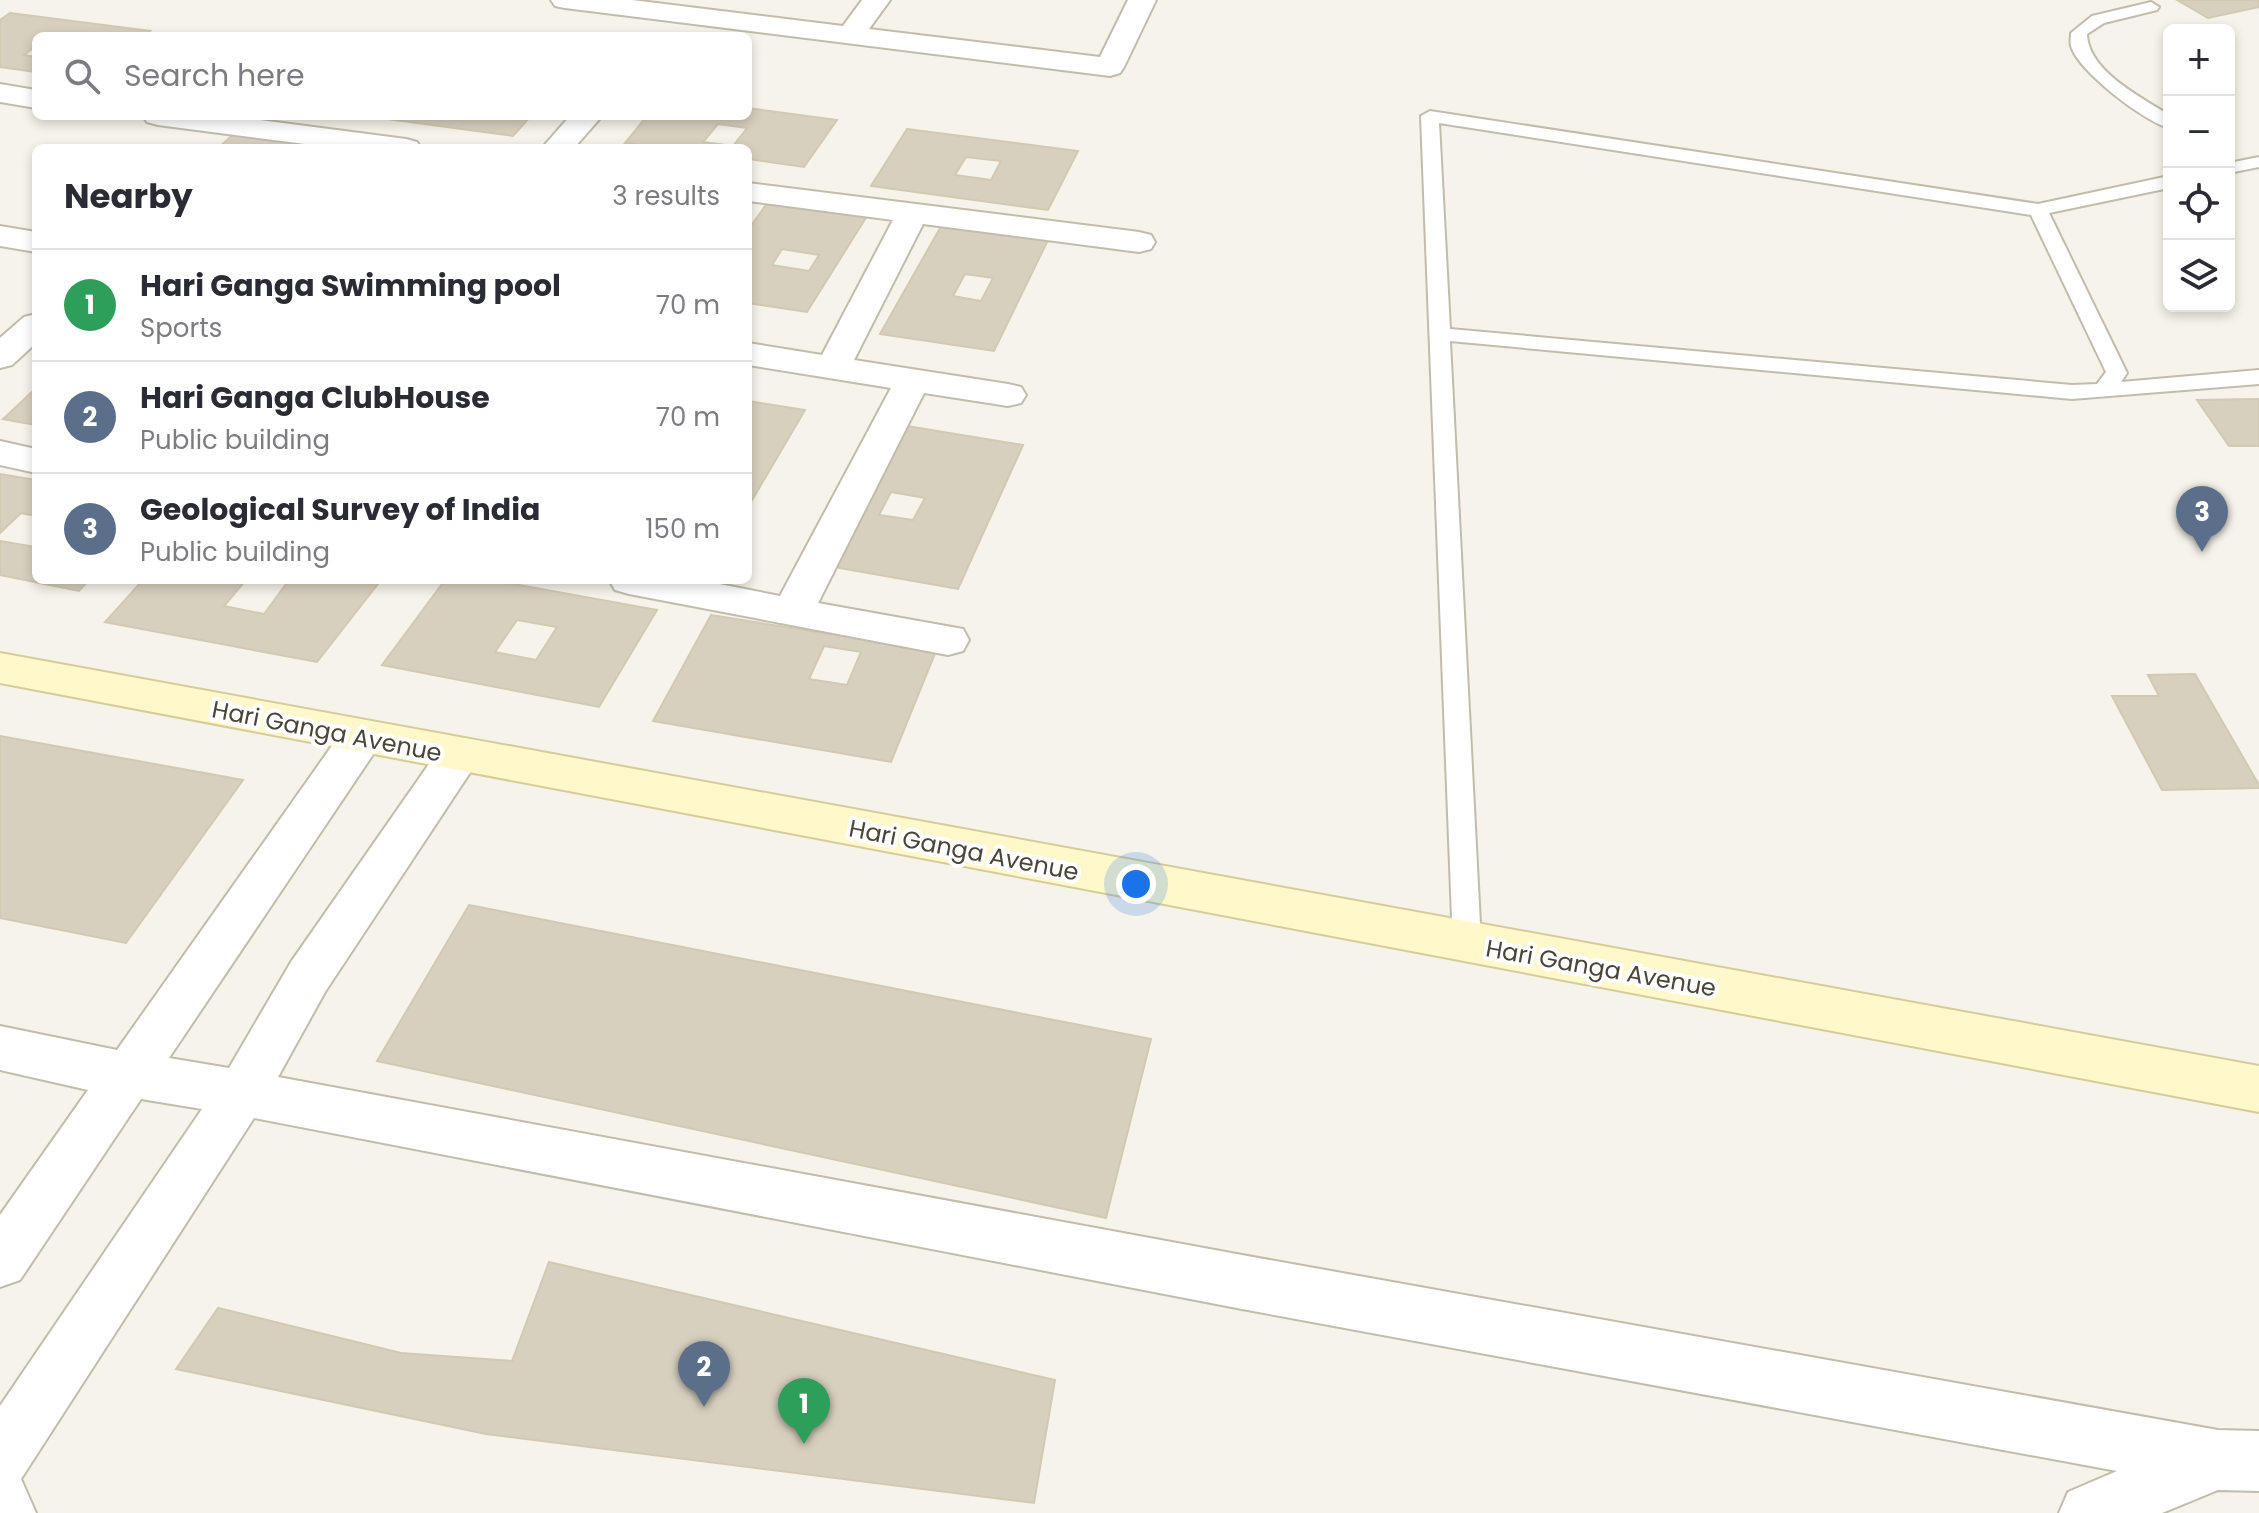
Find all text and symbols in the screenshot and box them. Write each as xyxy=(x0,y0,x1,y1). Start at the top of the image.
map controls xyxy=(2163,24,2235,312)
button: + xyxy=(2163,24,2235,96)
search box xyxy=(32,32,752,120)
icon: search xyxy=(60,54,104,98)
text: Search here xyxy=(124,54,305,97)
button: − xyxy=(2163,96,2235,168)
button: locate xyxy=(2163,168,2235,240)
text: Nearby xyxy=(64,172,193,220)
text: 3 results xyxy=(612,178,720,214)
button: layers xyxy=(2163,240,2235,312)
text: Hari Ganga Swimming pool xyxy=(140,264,561,307)
text: 1 xyxy=(85,287,95,323)
text: 70 m xyxy=(656,287,720,323)
text: Sports xyxy=(140,310,222,346)
text: Hari Ganga ClubHouse xyxy=(140,376,490,419)
text: 2 xyxy=(83,399,97,435)
text: 70 m xyxy=(656,399,720,435)
text: Public building xyxy=(140,422,330,458)
pin: 3 xyxy=(2176,486,2228,552)
text: Geological Survey of India xyxy=(140,488,540,531)
text: 3 xyxy=(82,511,98,547)
text: 150 m xyxy=(645,511,720,547)
text: Public building xyxy=(140,534,330,570)
street label: Hari Ganga Avenue xyxy=(209,693,445,769)
street label: Hari Ganga Avenue xyxy=(846,812,1082,888)
your location xyxy=(1116,864,1156,904)
street label: Hari Ganga Avenue xyxy=(1483,931,1719,1005)
pin: 2 xyxy=(678,1341,730,1407)
pin: 1 xyxy=(778,1378,830,1444)

